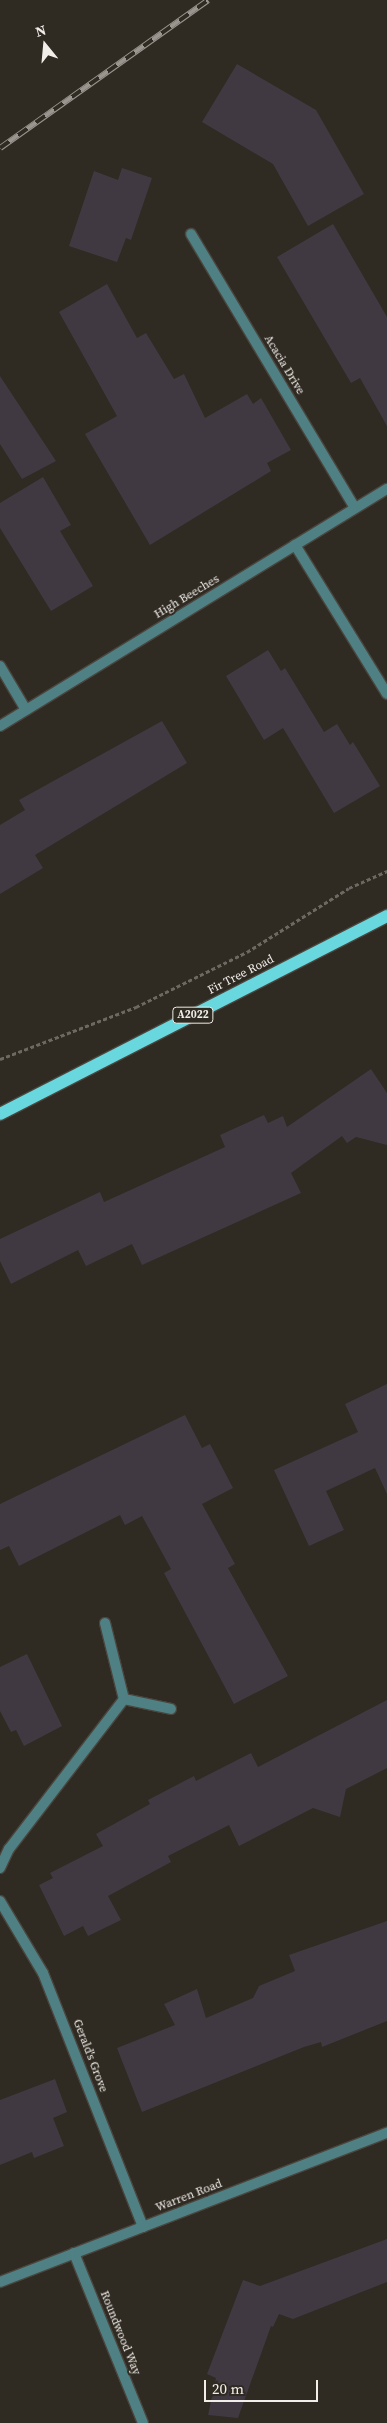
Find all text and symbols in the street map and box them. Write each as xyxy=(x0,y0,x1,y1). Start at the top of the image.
north arrow xyxy=(20,20,70,70)
text: N xyxy=(33,20,48,42)
street label: Acacia Drive xyxy=(261,333,307,397)
street label: High Beeches xyxy=(152,572,222,622)
street label: Fir Tree Road xyxy=(206,952,276,998)
road number: A2022 xyxy=(172,1006,214,1024)
street label: Gerald's Grove xyxy=(69,2017,111,2095)
street label: Warren Road xyxy=(154,2177,224,2215)
street label: Roundwood Way xyxy=(97,2289,143,2377)
scale bar xyxy=(207,2370,321,2402)
text: 20 m xyxy=(212,2378,244,2399)

